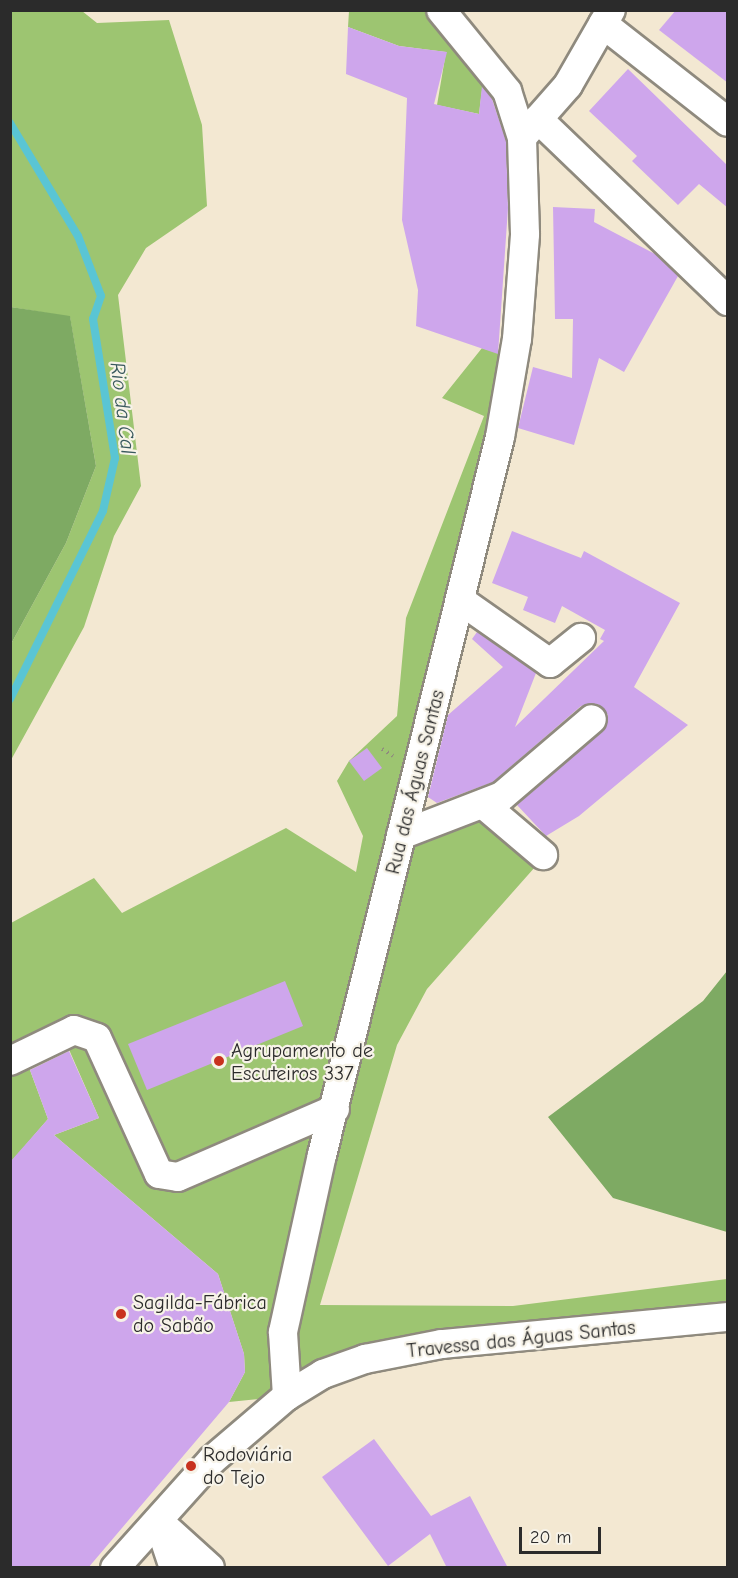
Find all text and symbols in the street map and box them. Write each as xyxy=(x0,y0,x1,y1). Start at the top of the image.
water label: Rio da Cal xyxy=(105,361,141,455)
street label: Rua das Águas Santas xyxy=(380,687,450,877)
place label: Agrupamento de Escuteiros 337 xyxy=(231,1038,373,1085)
marker: Agrupamento de Escuteiros 337 xyxy=(212,1054,226,1068)
place label: Sagilda-Fábrica do Sabão xyxy=(133,1290,267,1337)
marker: Sagilda-Fábrica do Sabão xyxy=(114,1307,128,1321)
street label: Travessa das Águas Santas xyxy=(405,1315,637,1363)
place label: Rodoviária do Tejo xyxy=(203,1442,292,1489)
marker: Rodoviária do Tejo xyxy=(184,1459,198,1473)
scale bar xyxy=(522,1515,604,1553)
text: 20 m xyxy=(530,1527,571,1548)

